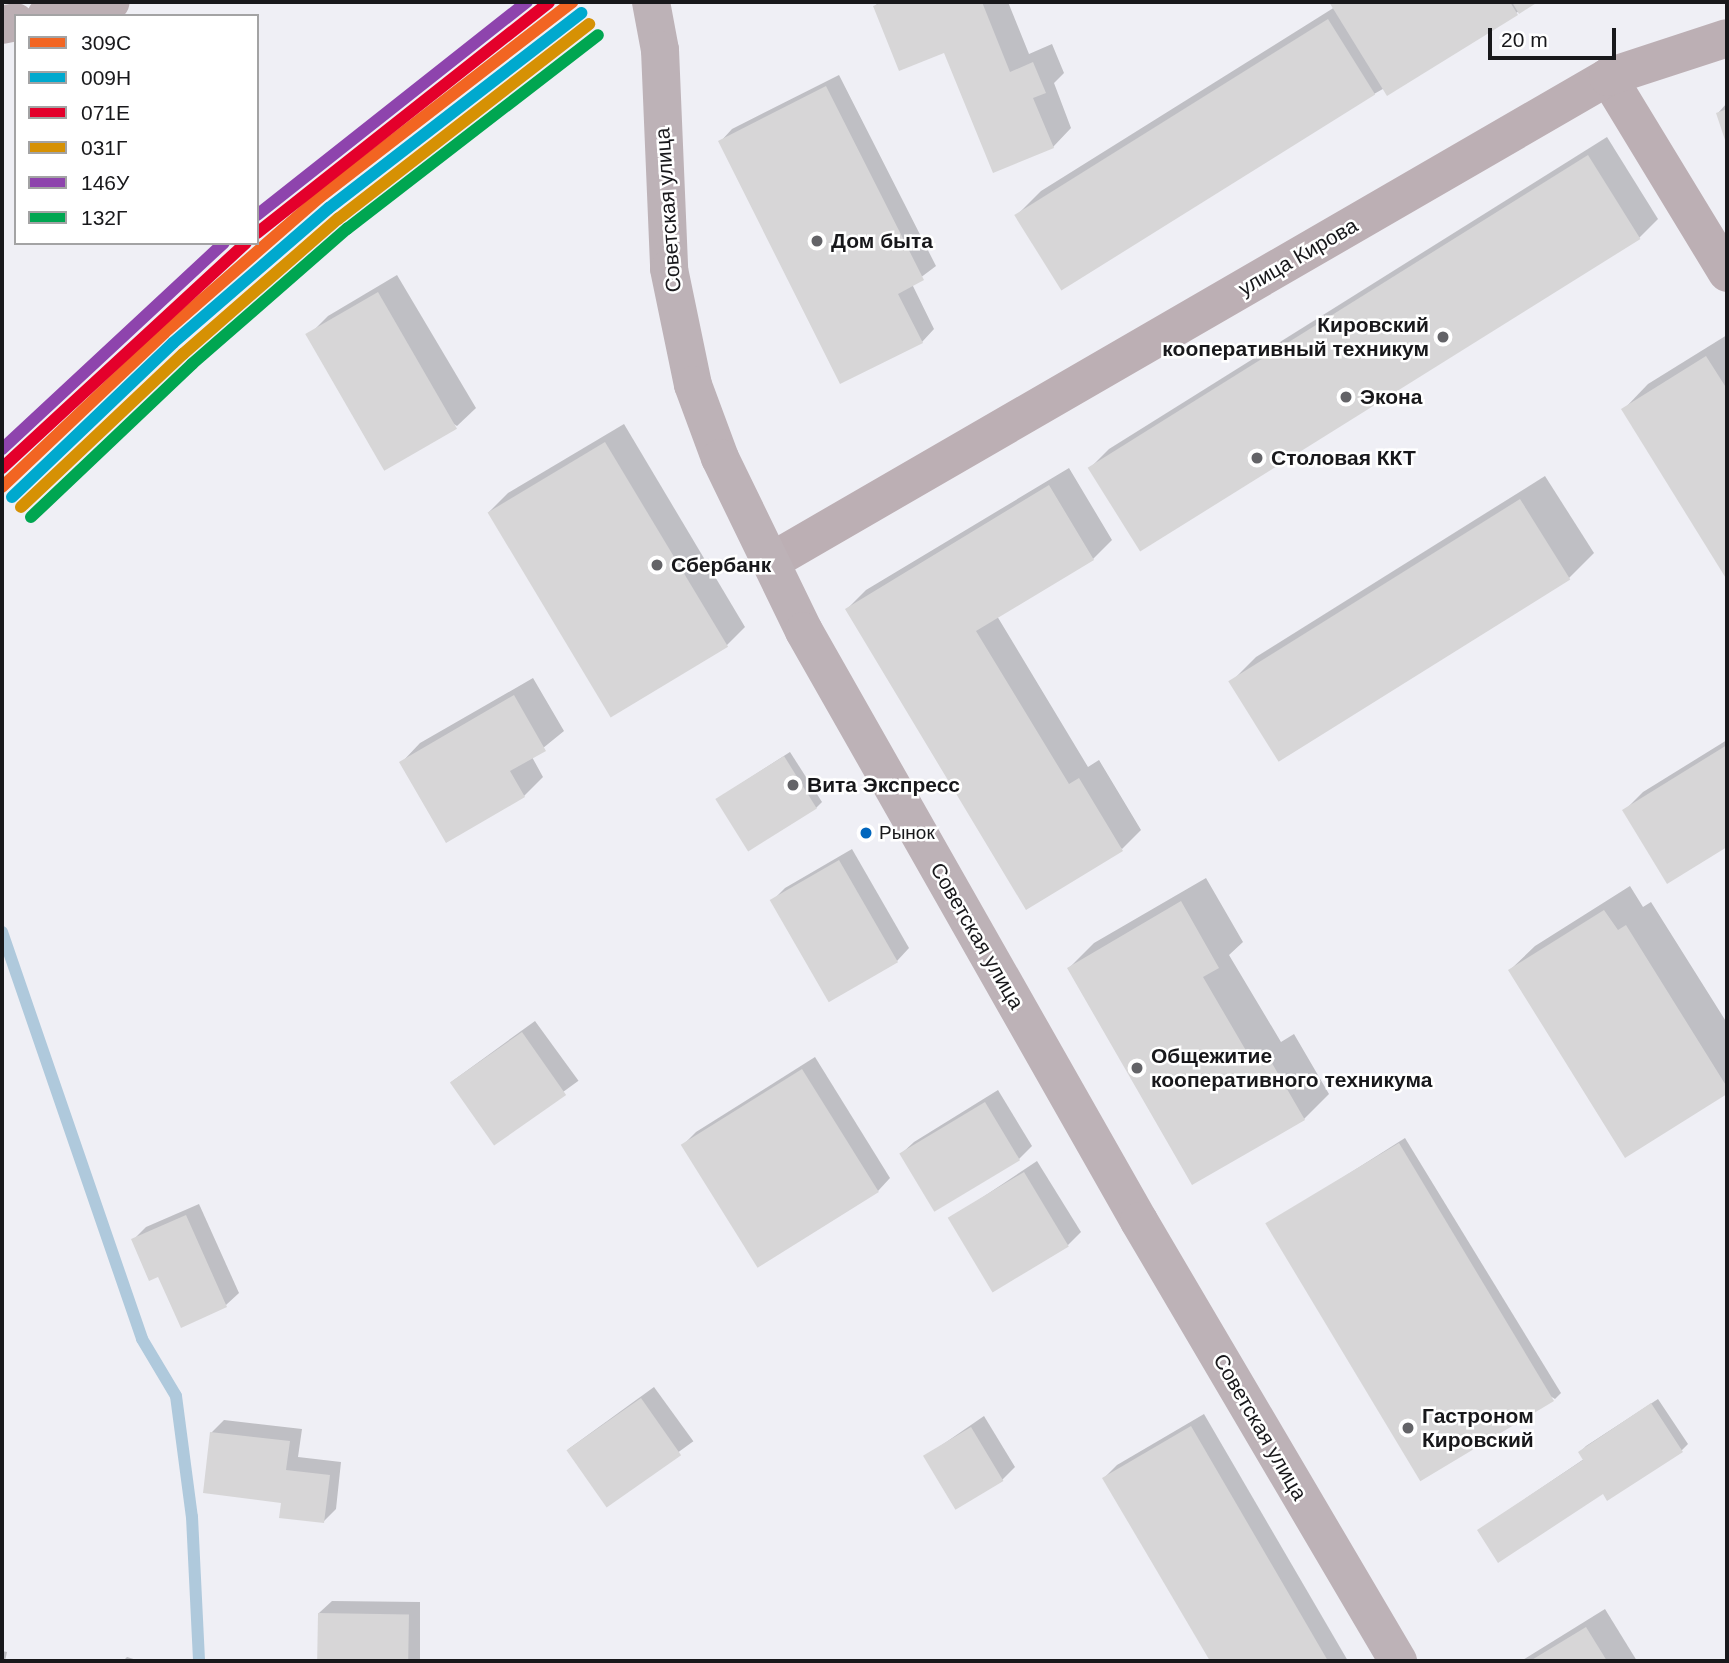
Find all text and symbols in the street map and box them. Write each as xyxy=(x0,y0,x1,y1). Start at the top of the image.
legend xyxy=(14,14,259,245)
scale bar xyxy=(1491,14,1619,58)
text: 20 m xyxy=(1501,28,1548,51)
text: 309С xyxy=(81,31,131,54)
text: 009Н xyxy=(81,66,131,89)
text: 071Е xyxy=(81,101,130,124)
street label: Советская улица xyxy=(650,127,686,293)
text: 031Г xyxy=(81,136,127,159)
text: 146У xyxy=(81,171,129,194)
text: 132Г xyxy=(81,206,127,229)
street label: улица Кирова xyxy=(1234,213,1362,301)
place label: Дом быта xyxy=(831,228,933,254)
marker: Дом быта xyxy=(809,233,825,249)
place label: Кировский кооперативный техникум xyxy=(1162,312,1429,362)
marker: Кировский кооперативный техникум xyxy=(1435,329,1451,345)
place label: Экона xyxy=(1360,384,1422,410)
marker: Экона xyxy=(1338,389,1354,405)
place label: Столовая ККТ xyxy=(1271,445,1416,471)
marker: Столовая ККТ xyxy=(1249,450,1265,466)
place label: Сбербанк xyxy=(671,552,771,578)
marker: Сбербанк xyxy=(649,557,665,573)
place label: Вита Экспресс xyxy=(807,772,960,798)
marker: Вита Экспресс xyxy=(785,777,801,793)
place label: Рынок xyxy=(879,822,935,844)
marker: Рынок xyxy=(859,826,873,840)
street label: Советская улица xyxy=(925,858,1029,1014)
place label: Общежитие кооперативного техникума xyxy=(1151,1043,1432,1093)
marker: Общежитие кооперативного техникума xyxy=(1129,1060,1145,1076)
street label: Советская улица xyxy=(1208,1349,1312,1505)
place label: Гастроном Кировский xyxy=(1422,1403,1534,1453)
marker: Гастроном Кировский xyxy=(1400,1420,1416,1436)

